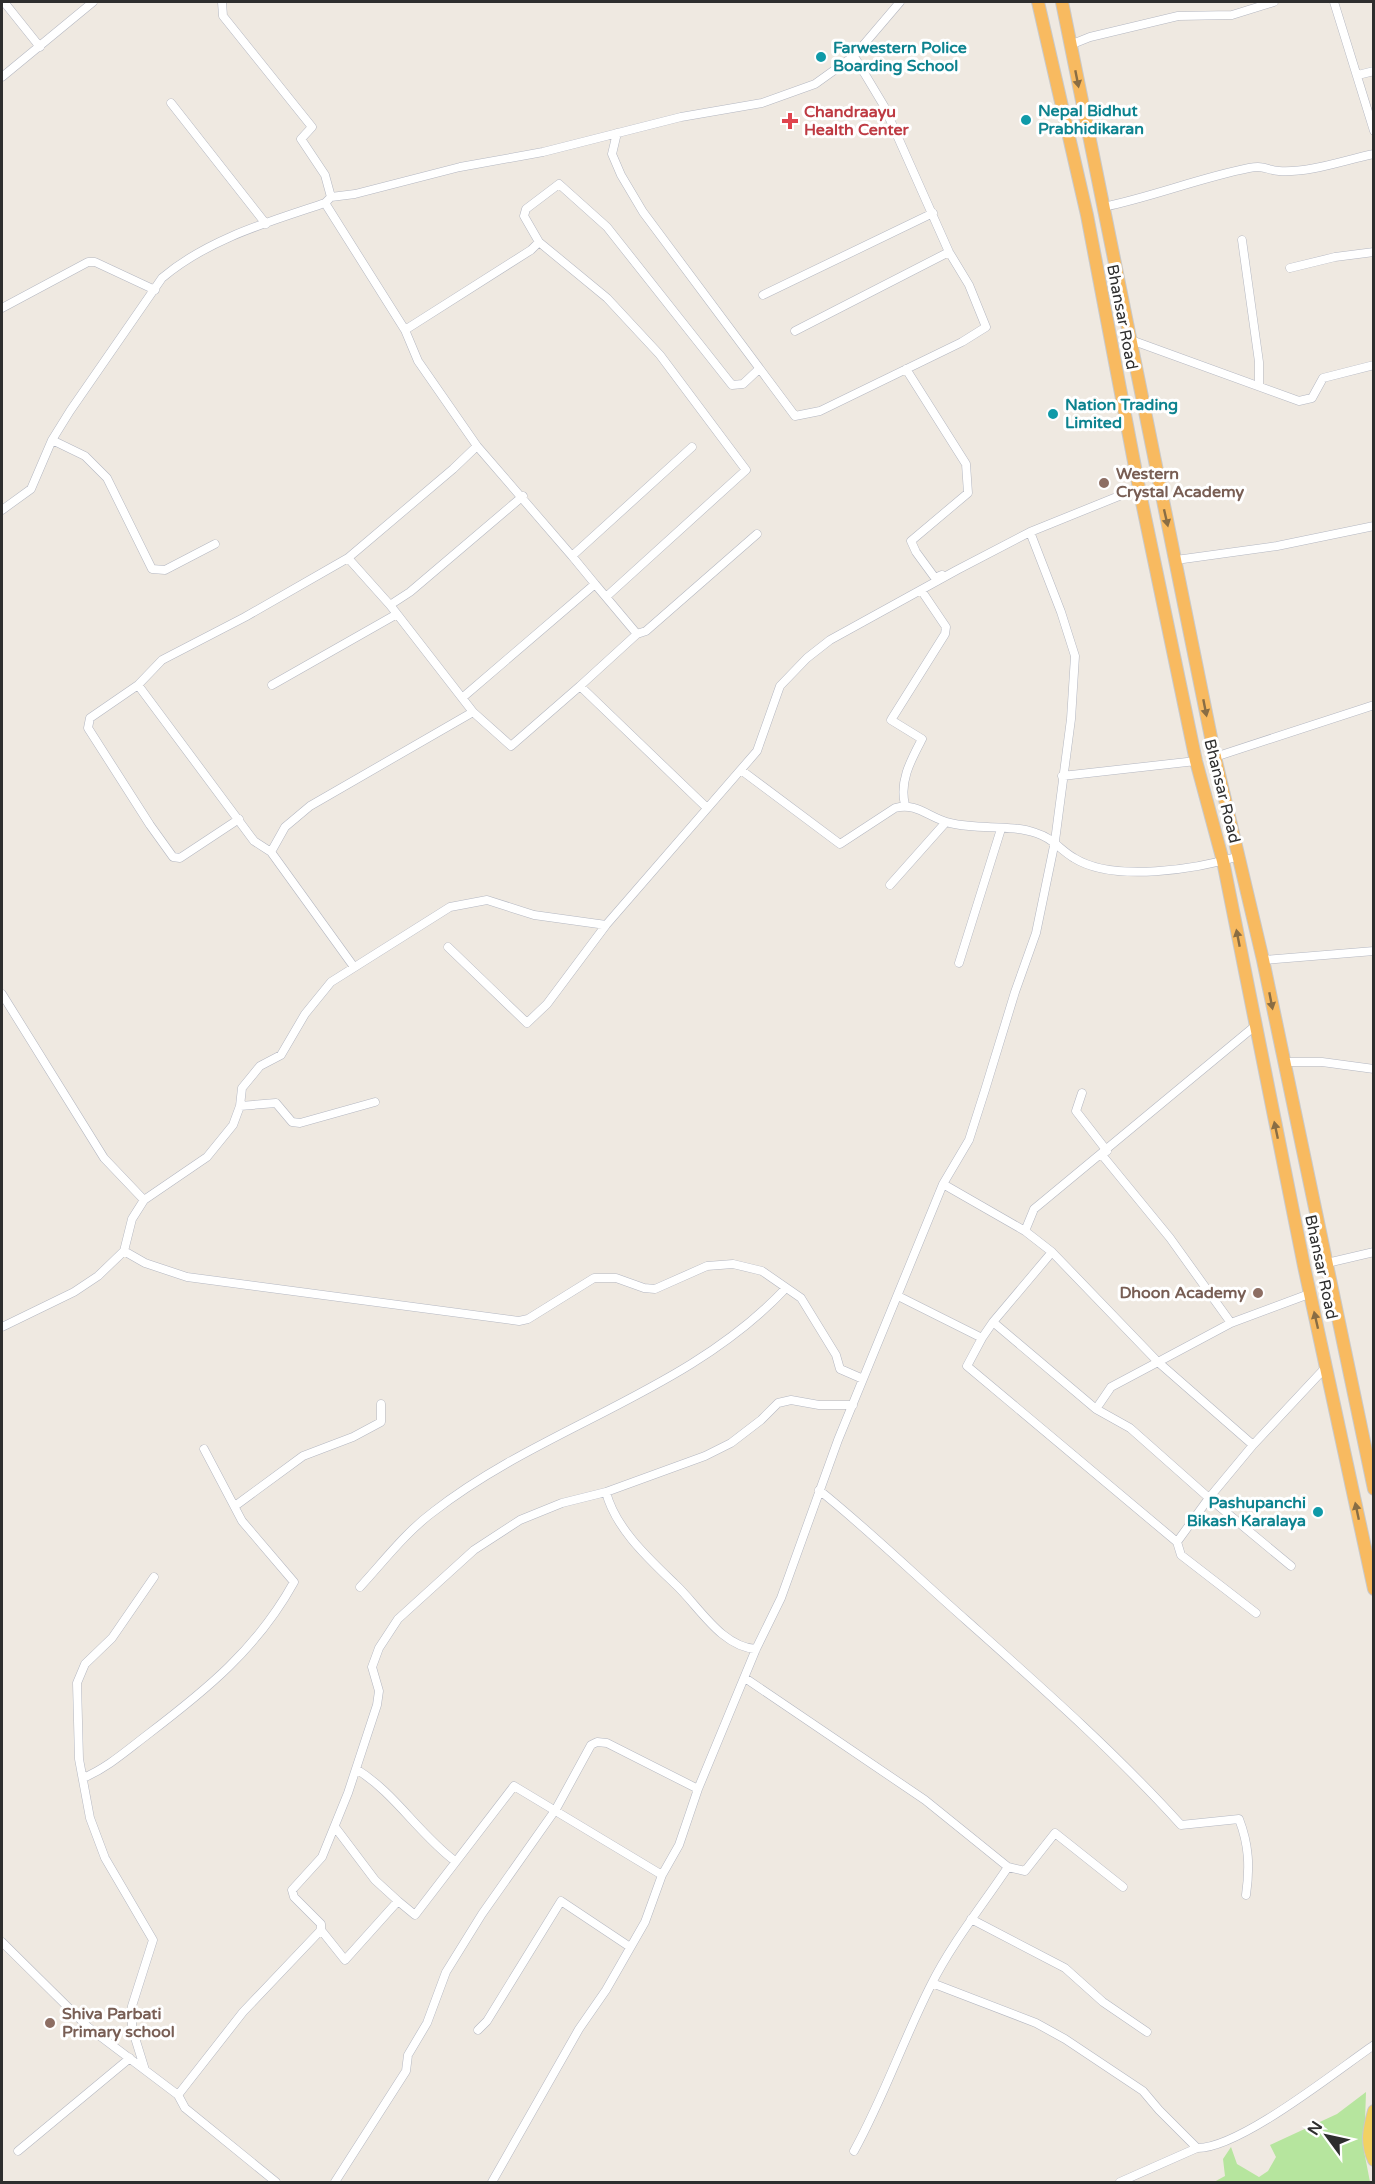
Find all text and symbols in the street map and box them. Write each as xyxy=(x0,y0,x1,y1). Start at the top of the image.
place label: Farwestern Police Boarding School xyxy=(833,38,967,76)
marker: Farwestern Police Boarding School xyxy=(814,50,828,64)
one-way arrow xyxy=(1073,70,1082,89)
place label: Nepal Bidhut Prabhidikaran xyxy=(1038,101,1144,139)
place label: Chandraayu Health Center xyxy=(804,102,909,140)
marker: Chandraayu Health Center xyxy=(781,112,799,130)
marker: Nepal Bidhut Prabhidikaran xyxy=(1019,113,1033,127)
street label: Bhansar Road xyxy=(1102,263,1142,371)
place label: Nation Trading Limited xyxy=(1065,395,1178,433)
marker: Nation Trading Limited xyxy=(1046,407,1060,421)
place label: Western Crystal Academy xyxy=(1116,464,1245,502)
marker: Western Crystal Academy xyxy=(1097,476,1111,490)
one-way arrow xyxy=(1162,508,1171,527)
one-way arrow xyxy=(1201,699,1211,718)
street label: Bhansar Road xyxy=(1199,737,1245,845)
one-way arrow xyxy=(1233,929,1242,948)
one-way arrow xyxy=(1267,992,1276,1011)
one-way arrow xyxy=(1271,1120,1280,1139)
street label: Bhansar Road xyxy=(1300,1213,1342,1321)
place label: Dhoon Academy xyxy=(1119,1283,1246,1303)
marker: Dhoon Academy xyxy=(1251,1286,1265,1300)
one-way arrow xyxy=(1310,1311,1320,1330)
place label: Pashupanchi Bikash Karalaya xyxy=(1187,1493,1306,1531)
one-way arrow xyxy=(1352,1502,1362,1520)
marker: Pashupanchi Bikash Karalaya xyxy=(1311,1505,1325,1519)
place label: Shiva Parbati Primary school xyxy=(62,2004,175,2042)
marker: Shiva Parbati Primary school xyxy=(43,2016,57,2030)
north arrow xyxy=(1297,2106,1357,2166)
text: N xyxy=(1303,2118,1327,2139)

